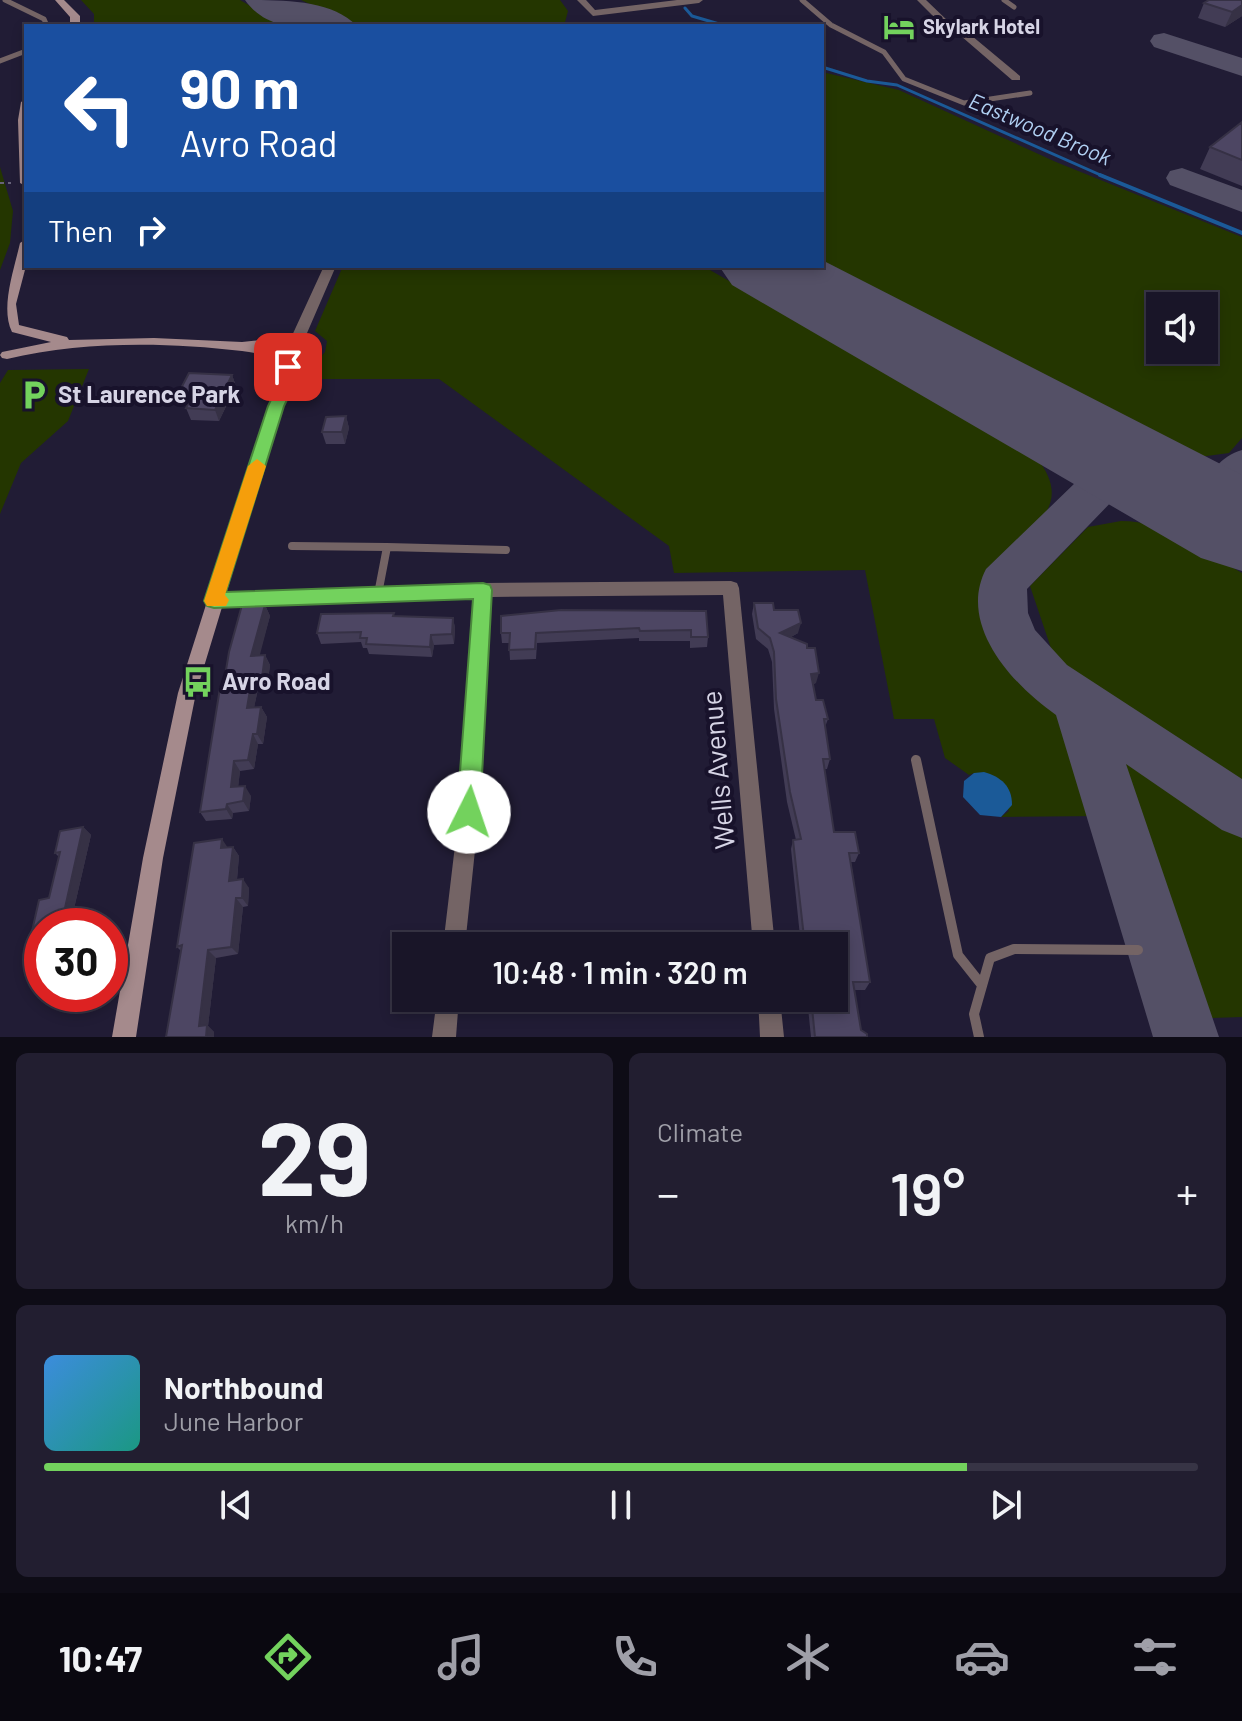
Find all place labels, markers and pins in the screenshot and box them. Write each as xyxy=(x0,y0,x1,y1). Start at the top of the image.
hotel icon: Skylark Hotel xyxy=(882,10,916,44)
place label: Skylark Hotel xyxy=(923,14,1040,38)
pin xyxy=(254,333,322,401)
parking icon: St Laurence Park xyxy=(17,378,51,412)
place label: St Laurence Park xyxy=(58,379,240,408)
bus stop icon: Avro Road xyxy=(181,665,215,699)
place label: Avro Road xyxy=(222,666,331,695)

